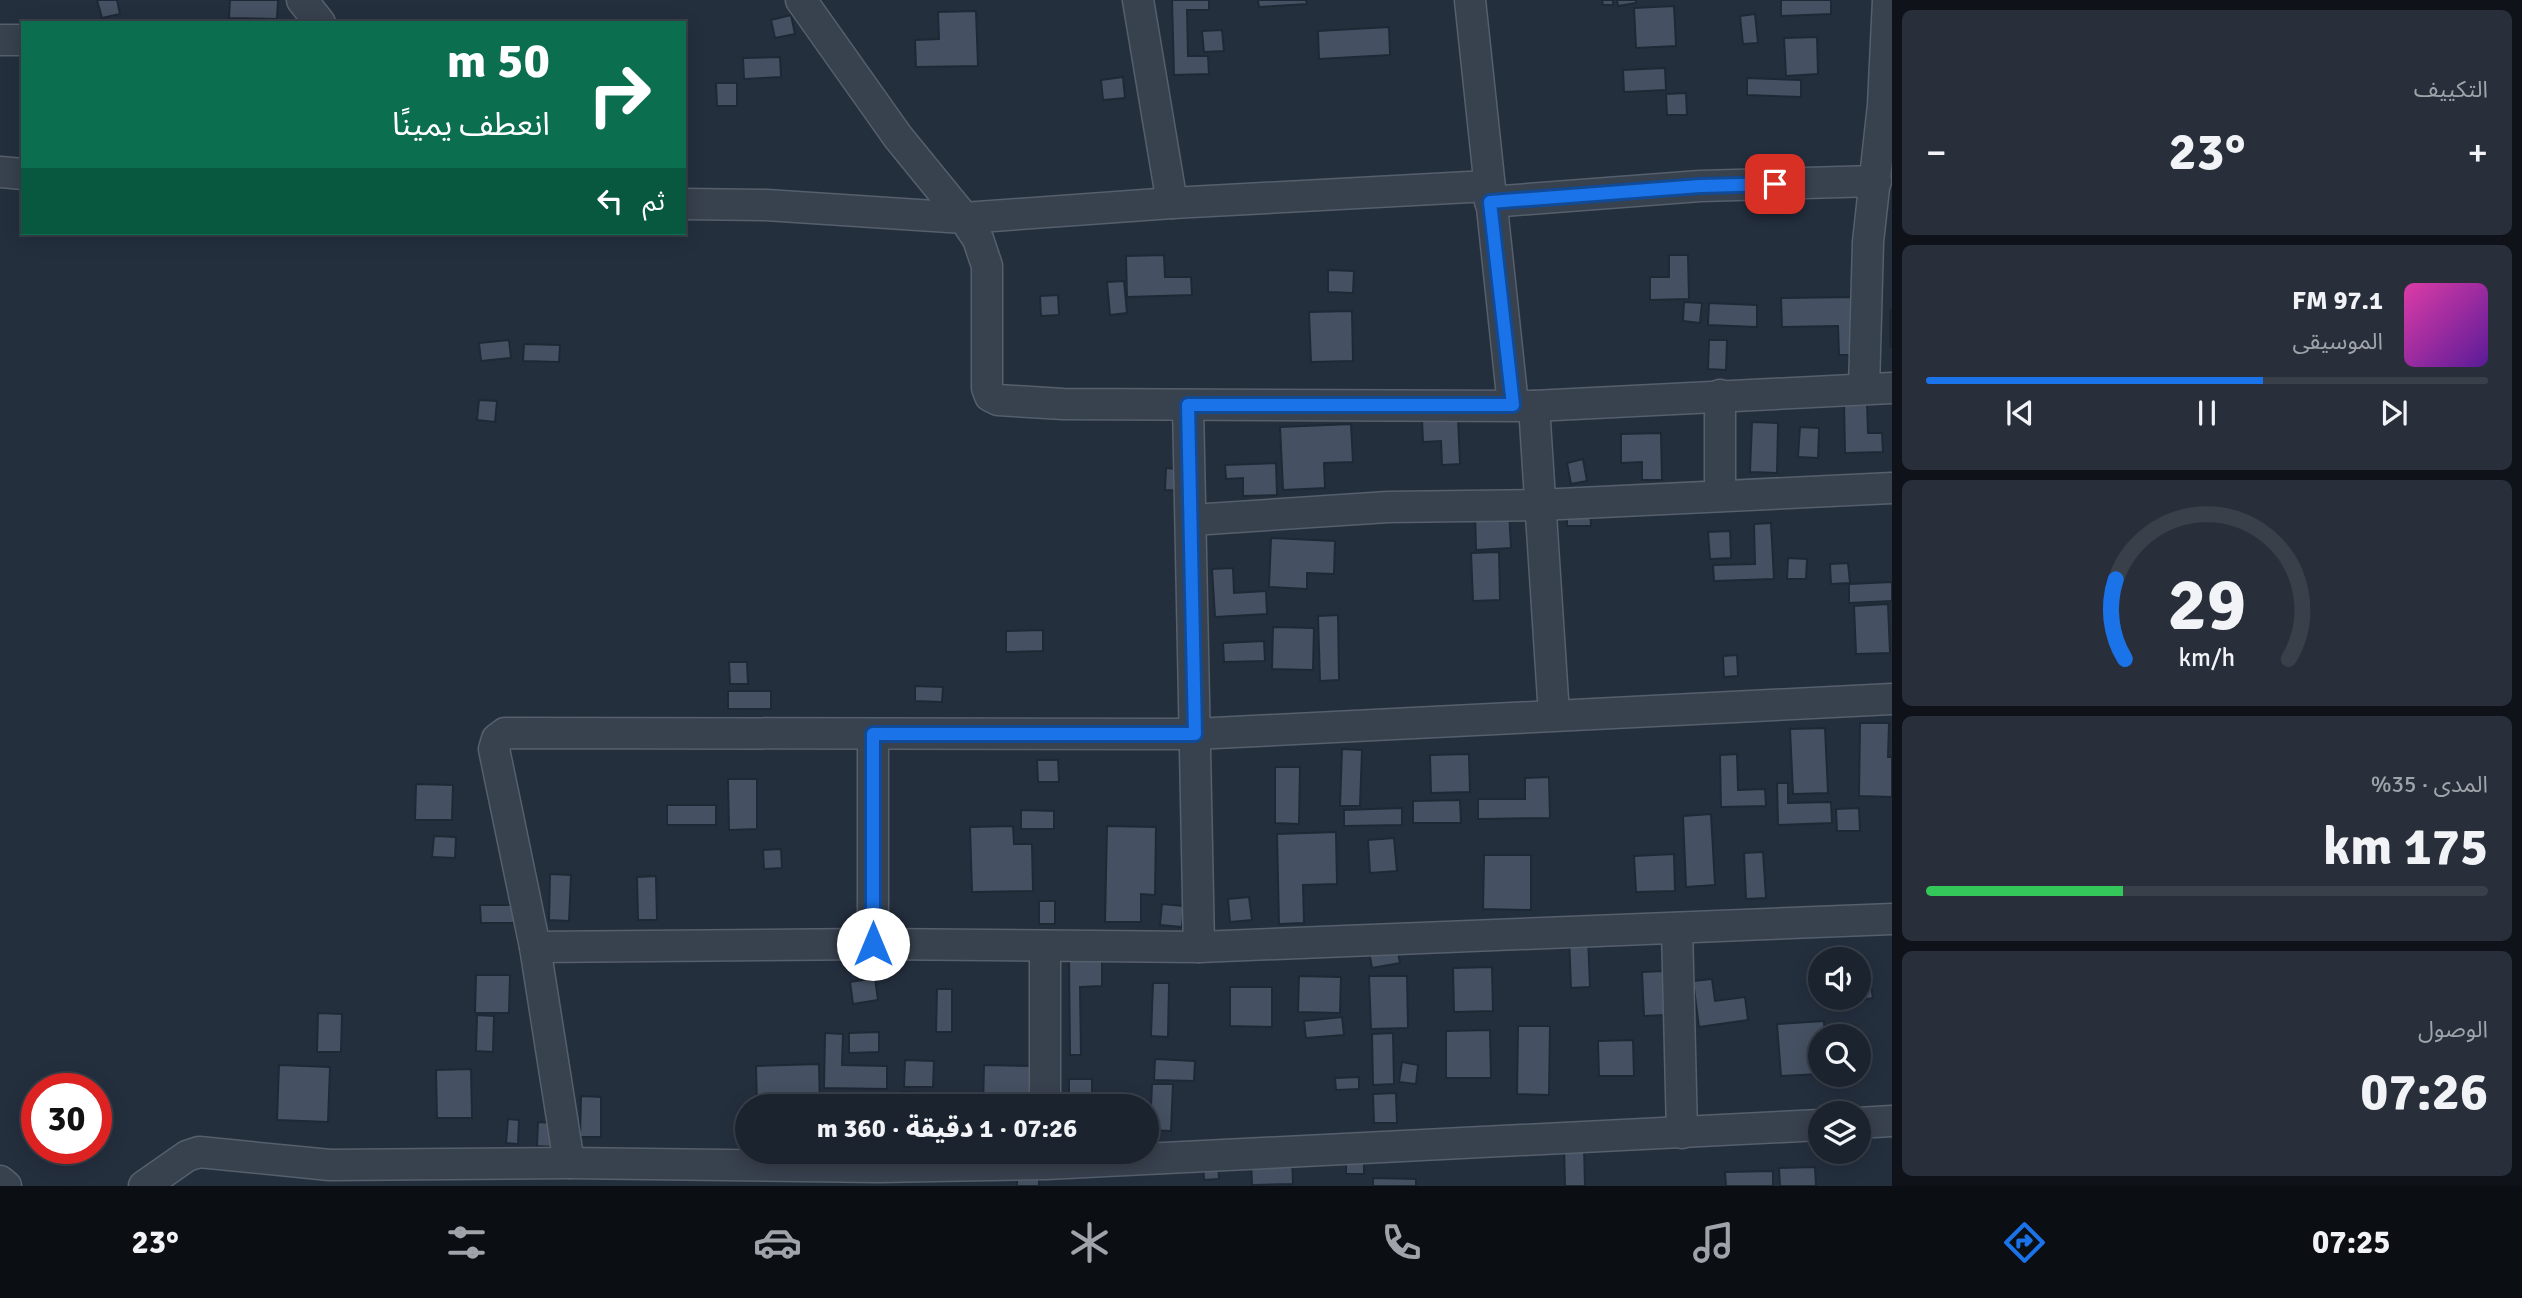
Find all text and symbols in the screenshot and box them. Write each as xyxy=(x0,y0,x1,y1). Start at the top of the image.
text: 50 m xyxy=(447,31,550,91)
icon: right xyxy=(574,49,665,140)
text: التكييف xyxy=(2414,75,2488,104)
text: انعطف يمينًا xyxy=(392,105,550,144)
text: 23° xyxy=(2169,120,2245,184)
text: − xyxy=(1926,129,1947,176)
text: + xyxy=(2467,129,2488,176)
pin xyxy=(1745,154,1805,214)
icon: arrive xyxy=(1756,165,1794,203)
icon: left xyxy=(591,182,629,220)
text: ثم xyxy=(643,186,665,218)
text: 97.1 FM xyxy=(2292,285,2383,317)
text: الموسيقى xyxy=(2292,327,2383,356)
icon: previous xyxy=(2001,394,2039,432)
icon: pause xyxy=(2188,394,2226,432)
icon: next xyxy=(2375,394,2413,432)
text: 29 xyxy=(2168,561,2246,650)
text: km/h xyxy=(2179,642,2235,673)
text: المدى · 35% xyxy=(2371,770,2488,799)
text: 175 km xyxy=(2323,815,2488,879)
position arrow xyxy=(836,907,910,981)
map controls xyxy=(1808,947,1871,1164)
button: sound xyxy=(1808,947,1871,1010)
text: الوصول xyxy=(2418,1015,2488,1044)
button: search xyxy=(1808,1024,1871,1087)
text: 07:26 xyxy=(2360,1060,2488,1124)
speed limit sign: 30 xyxy=(21,1073,112,1164)
button: layers xyxy=(1808,1101,1871,1164)
text: 07:26 · 1 دقيقة · 360 m xyxy=(817,1113,1077,1145)
icon: filters xyxy=(442,1218,491,1267)
icon: car xyxy=(753,1218,802,1267)
icon: climate xyxy=(1065,1218,1114,1267)
icon: phone xyxy=(1377,1218,1426,1267)
icon: music xyxy=(1689,1218,1738,1267)
icon: directions xyxy=(2000,1218,2049,1267)
text: 23° xyxy=(131,1223,179,1262)
text: 07:25 xyxy=(2312,1223,2391,1262)

